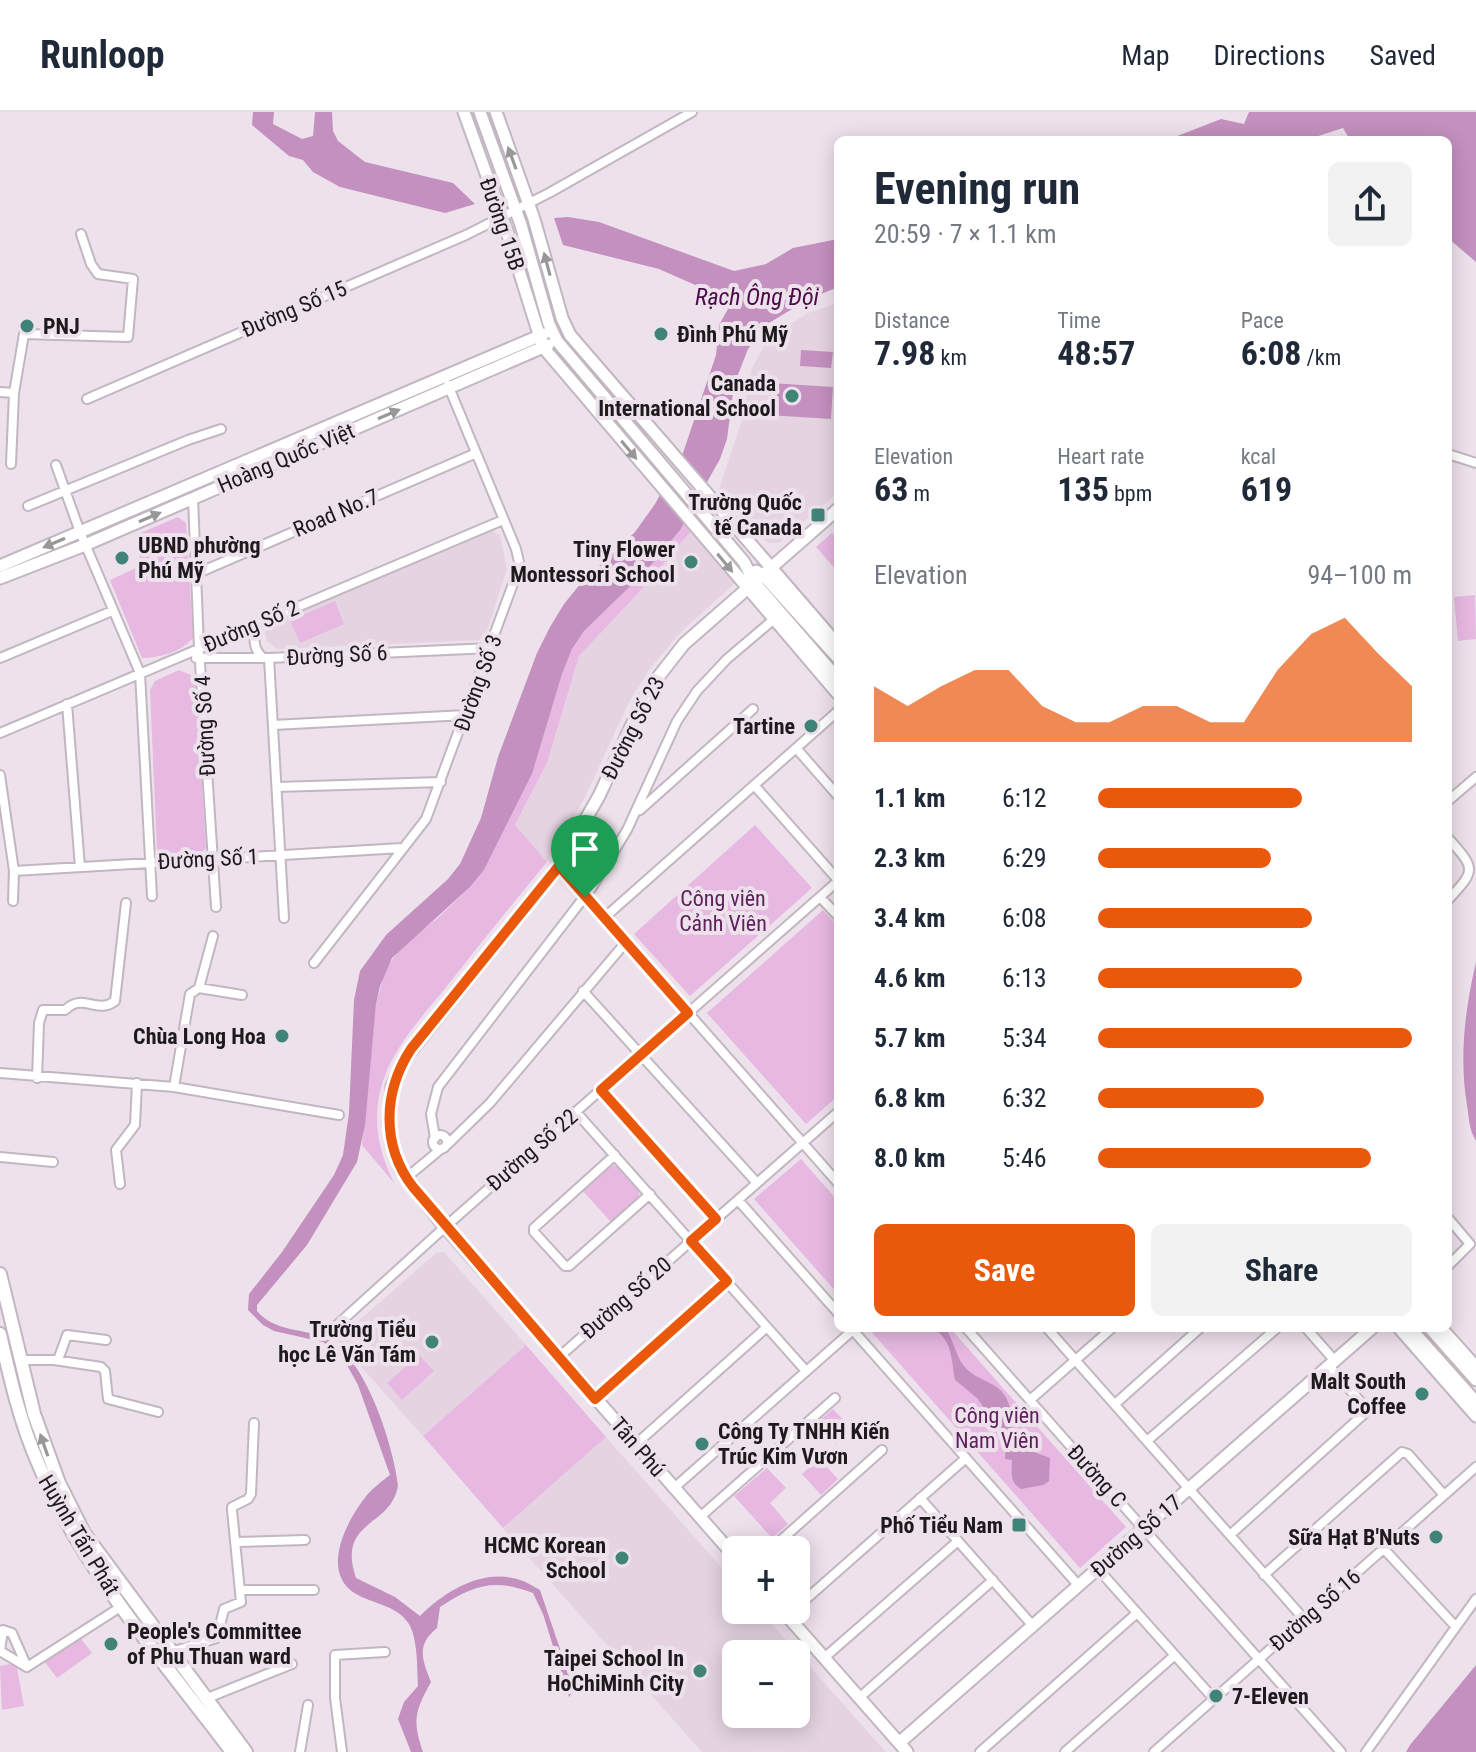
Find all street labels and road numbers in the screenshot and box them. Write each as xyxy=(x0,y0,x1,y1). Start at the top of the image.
street label: Đường 15B xyxy=(474,174,530,274)
street label: Đường Số 15 xyxy=(238,276,350,342)
street label: Hoàng Quốc Việt xyxy=(214,418,358,498)
street label: Road No.7 xyxy=(289,484,383,542)
street label: Đường Số 2 xyxy=(200,595,302,657)
street label: Đường Số 3 xyxy=(449,631,507,735)
street label: Đường Số 6 xyxy=(286,640,388,670)
street label: Đường Số 23 xyxy=(596,673,670,783)
street label: Đường Số 4 xyxy=(190,675,220,777)
street label: Đường Số 1 xyxy=(157,844,259,874)
street label: Đường Số 22 xyxy=(482,1104,582,1196)
street label: Đường Số 20 xyxy=(576,1252,676,1344)
street label: Tân Phú xyxy=(606,1412,670,1482)
street label: Đường C xyxy=(1063,1440,1131,1512)
street label: Huỳnh Tấn Phát xyxy=(33,1470,125,1600)
street label: Đường Số 17 xyxy=(1086,1490,1186,1582)
street label: Đường Số 16 xyxy=(1265,1564,1365,1656)

